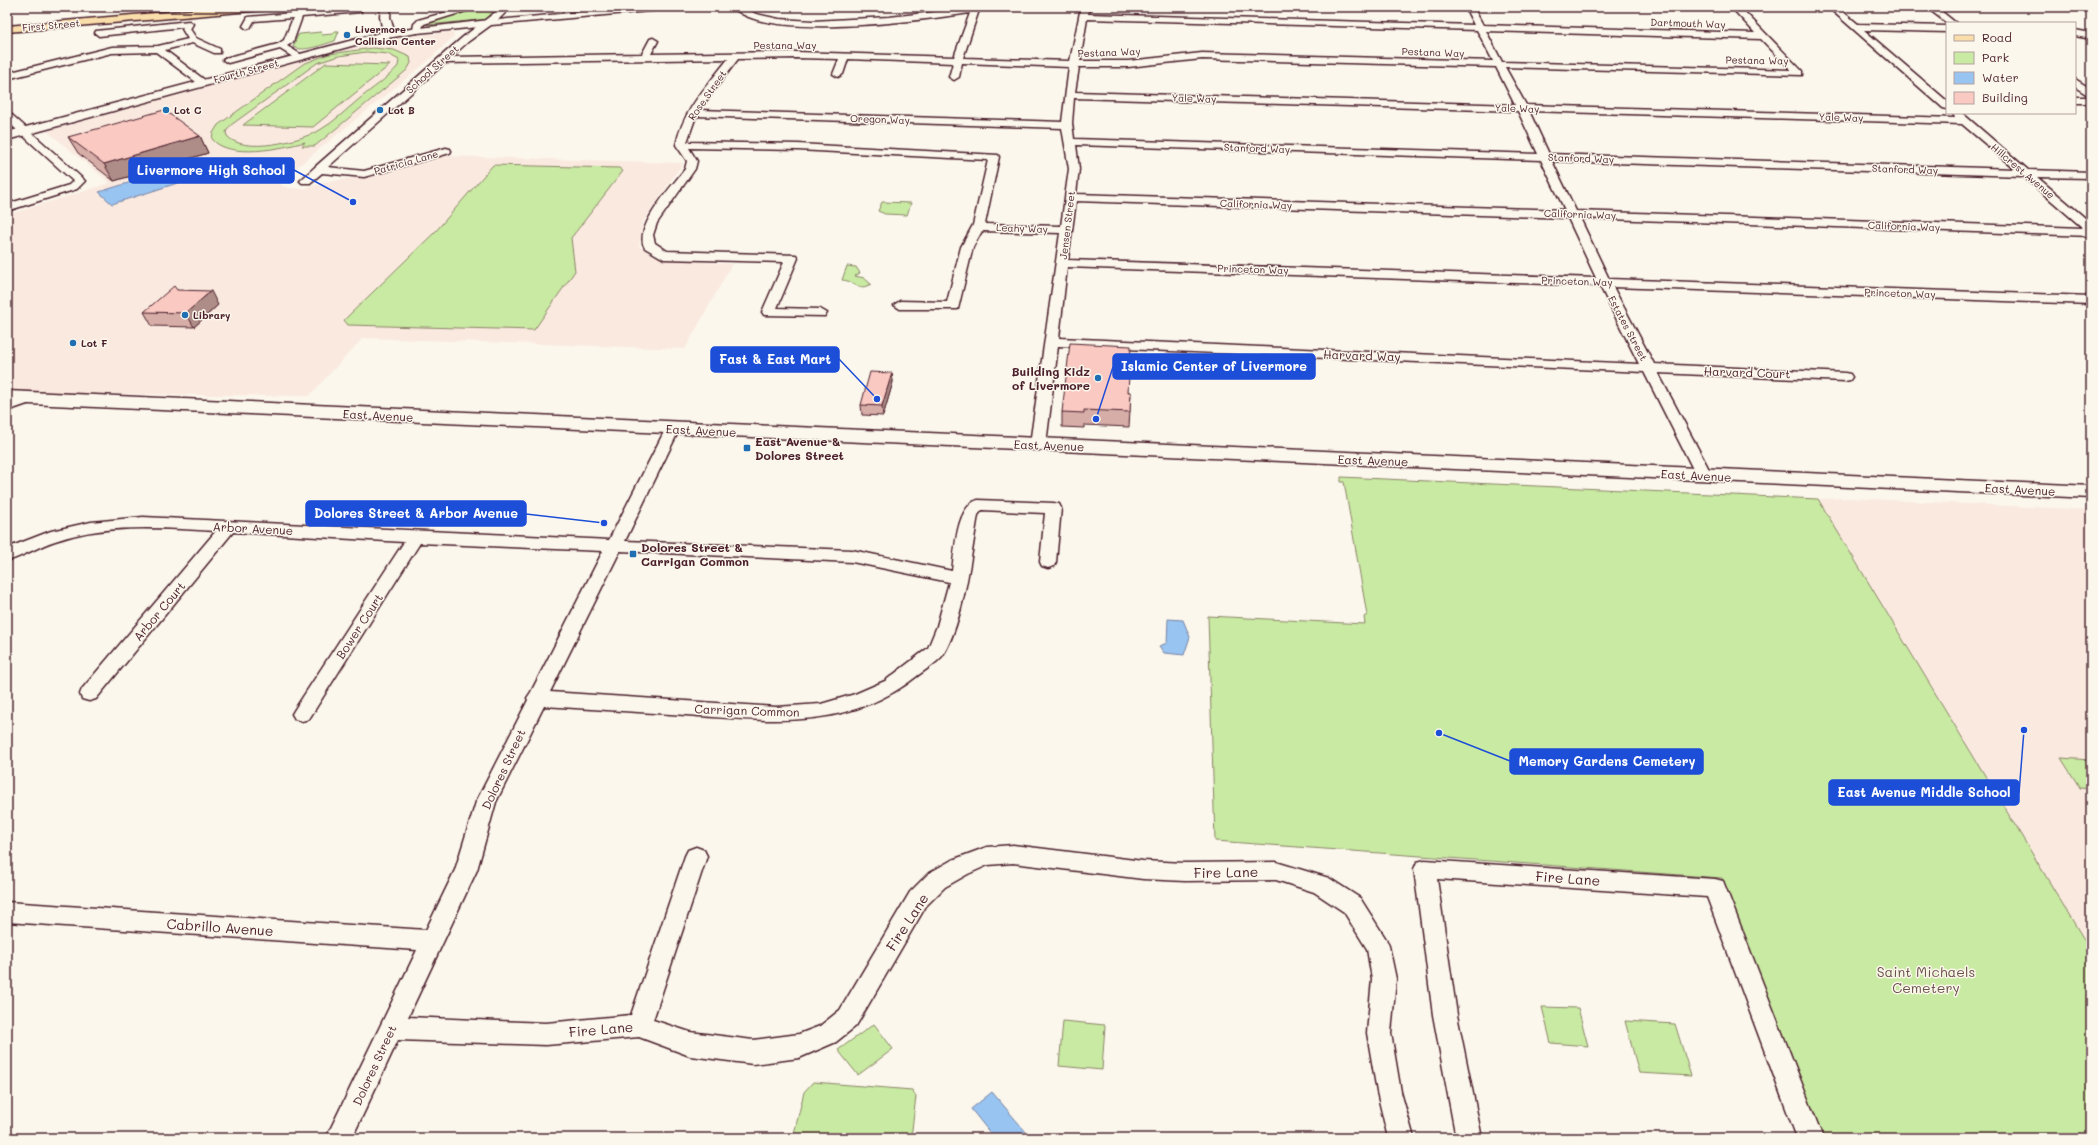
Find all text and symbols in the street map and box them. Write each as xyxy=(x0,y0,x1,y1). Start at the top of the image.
street label: Dartmouth Way xyxy=(1650,15,1726,31)
street label: First Street xyxy=(22,16,80,34)
place label: Livermore Collision Center xyxy=(355,22,436,48)
legend xyxy=(1946,22,2076,114)
text: Road xyxy=(1982,29,2012,45)
marker: Livermore Collision Center xyxy=(342,30,352,40)
street label: Pestana Way xyxy=(754,38,817,52)
street label: School Street xyxy=(403,42,461,96)
street label: Pestana Way xyxy=(1077,44,1141,60)
street label: Pestana Way xyxy=(1401,44,1465,60)
text: Park xyxy=(1982,49,2009,65)
street label: Pestana Way xyxy=(1725,52,1789,68)
street label: Fourth Street xyxy=(212,56,280,86)
street label: Rose Street xyxy=(685,67,729,123)
text: Water xyxy=(1982,69,2019,85)
text: Building xyxy=(1982,89,2028,105)
street label: Yale Way xyxy=(1171,90,1217,106)
street label: Yale Way xyxy=(1494,100,1540,116)
place label: Lot C xyxy=(174,103,202,117)
place label: Lot B xyxy=(388,103,415,117)
marker: Lot C xyxy=(161,105,171,115)
marker: Lot B xyxy=(375,105,385,115)
street label: Yale Way xyxy=(1818,109,1864,125)
street label: Oregon Way xyxy=(850,111,910,127)
street label: Stanford Way xyxy=(1224,140,1290,156)
street label: Hillcrest Avenue xyxy=(1988,140,2058,202)
street label: Patricia Lane xyxy=(372,146,440,178)
street label: Stanford Way xyxy=(1548,150,1614,166)
callout: Livermore High School xyxy=(129,158,294,183)
text: Livermore High School xyxy=(137,161,285,178)
street label: Stanford Way xyxy=(1872,161,1938,177)
street label: Jensen Street xyxy=(1056,190,1078,260)
street label: California Way xyxy=(1220,196,1292,212)
street label: California Way xyxy=(1544,206,1616,222)
street label: California Way xyxy=(1868,218,1940,234)
street label: Leahy Way xyxy=(996,220,1048,236)
street label: Princeton Way xyxy=(1217,261,1289,277)
street label: Princeton Way xyxy=(1541,273,1613,289)
street label: Princeton Way xyxy=(1864,285,1936,301)
street label: Estates Street xyxy=(1605,293,1651,363)
place label: Library xyxy=(193,308,231,322)
marker: Library xyxy=(180,310,190,320)
place label: Lot F xyxy=(81,336,108,350)
marker: Lot F xyxy=(68,338,78,348)
street label: Harvard Way xyxy=(1323,346,1401,364)
callout: Fast & East Mart xyxy=(711,347,839,372)
text: Fast & East Mart xyxy=(719,350,831,367)
callout: Islamic Center of Livermore xyxy=(1113,354,1315,379)
text: Islamic Center of Livermore xyxy=(1121,357,1307,374)
street label: Harvard Court xyxy=(1703,362,1791,382)
place label: Building Kidz of Livermore xyxy=(1011,363,1090,393)
marker: Building Kidz of Livermore xyxy=(1093,373,1103,383)
street label: East Avenue xyxy=(342,405,414,425)
street label: East Avenue xyxy=(665,420,737,440)
place label: East Avenue & Dolores Street xyxy=(755,433,844,463)
street label: East Avenue xyxy=(1013,436,1085,454)
marker: East Avenue & Dolores Street xyxy=(742,443,752,453)
street label: East Avenue xyxy=(1337,451,1409,469)
street label: East Avenue xyxy=(1660,465,1732,485)
street label: East Avenue xyxy=(1984,479,2056,499)
callout: Dolores Street & Arbor Avenue xyxy=(306,501,526,526)
text: Dolores Street & Arbor Avenue xyxy=(314,504,518,521)
street label: Arbor Avenue xyxy=(212,518,294,538)
place label: Dolores Street & Carrigan Common xyxy=(641,539,749,569)
marker: Dolores Street & Carrigan Common xyxy=(628,549,638,559)
street label: Arbor Court xyxy=(130,578,188,644)
street label: Bower Court xyxy=(332,590,386,662)
street label: Carrigan Common xyxy=(694,700,800,720)
street label: Dolores Street xyxy=(477,726,529,812)
callout: Memory Gardens Cemetery xyxy=(1510,749,1703,774)
text: Memory Gardens Cemetery xyxy=(1518,752,1696,770)
callout: East Avenue Middle School xyxy=(1829,780,2019,805)
text: East Avenue Middle School xyxy=(1837,783,2011,800)
street label: Fire Lane xyxy=(1193,862,1259,882)
street label: Fire Lane xyxy=(1535,866,1601,890)
street label: Fire Lane xyxy=(881,890,933,954)
street label: Cabrillo Avenue xyxy=(166,914,274,940)
park label: Saint Michaels Cemetery xyxy=(1877,962,1975,997)
street label: Fire Lane xyxy=(568,1017,634,1041)
street label: Dolores Street xyxy=(348,1022,400,1108)

